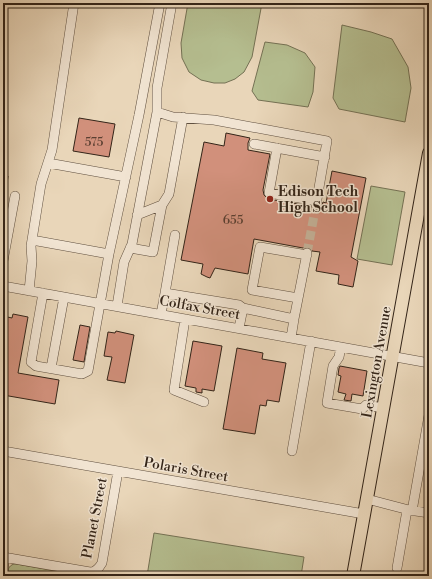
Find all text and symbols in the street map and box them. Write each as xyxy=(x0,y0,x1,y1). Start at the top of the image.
house number: 575 xyxy=(85,135,104,150)
place label: Edison Tech High School xyxy=(278,183,359,217)
marker: Edison Tech High School xyxy=(265,194,275,204)
house number: 655 xyxy=(223,213,244,228)
street label: Colfax Street xyxy=(158,292,242,324)
street label: Lexington Avenue xyxy=(358,305,396,420)
street label: Polaris Street xyxy=(142,454,230,486)
street label: Planet Street xyxy=(78,476,112,560)

